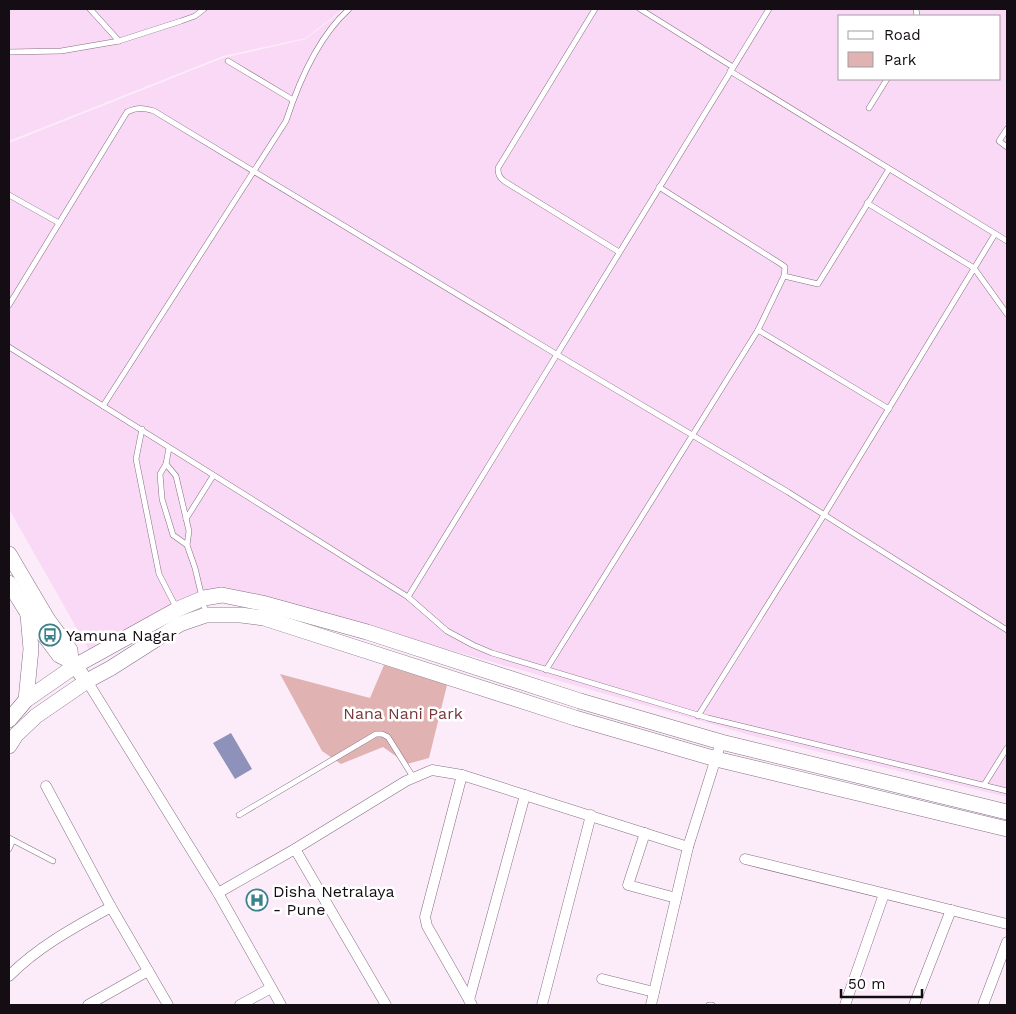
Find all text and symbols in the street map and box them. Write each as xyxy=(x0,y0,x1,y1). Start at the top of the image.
legend xyxy=(838,15,1001,80)
text: Road xyxy=(884,26,921,44)
text: Park xyxy=(884,51,917,69)
bus stop icon: Yamuna Nagar xyxy=(38,623,62,647)
place label: Yamuna Nagar xyxy=(66,626,177,645)
park label: Nana Nani Park xyxy=(343,704,463,723)
place label: Disha Netralaya - Pune xyxy=(273,882,394,919)
hospital icon: Disha Netralaya - Pune xyxy=(245,888,269,912)
scale bar xyxy=(841,966,922,998)
text: 50 m xyxy=(848,975,885,993)

